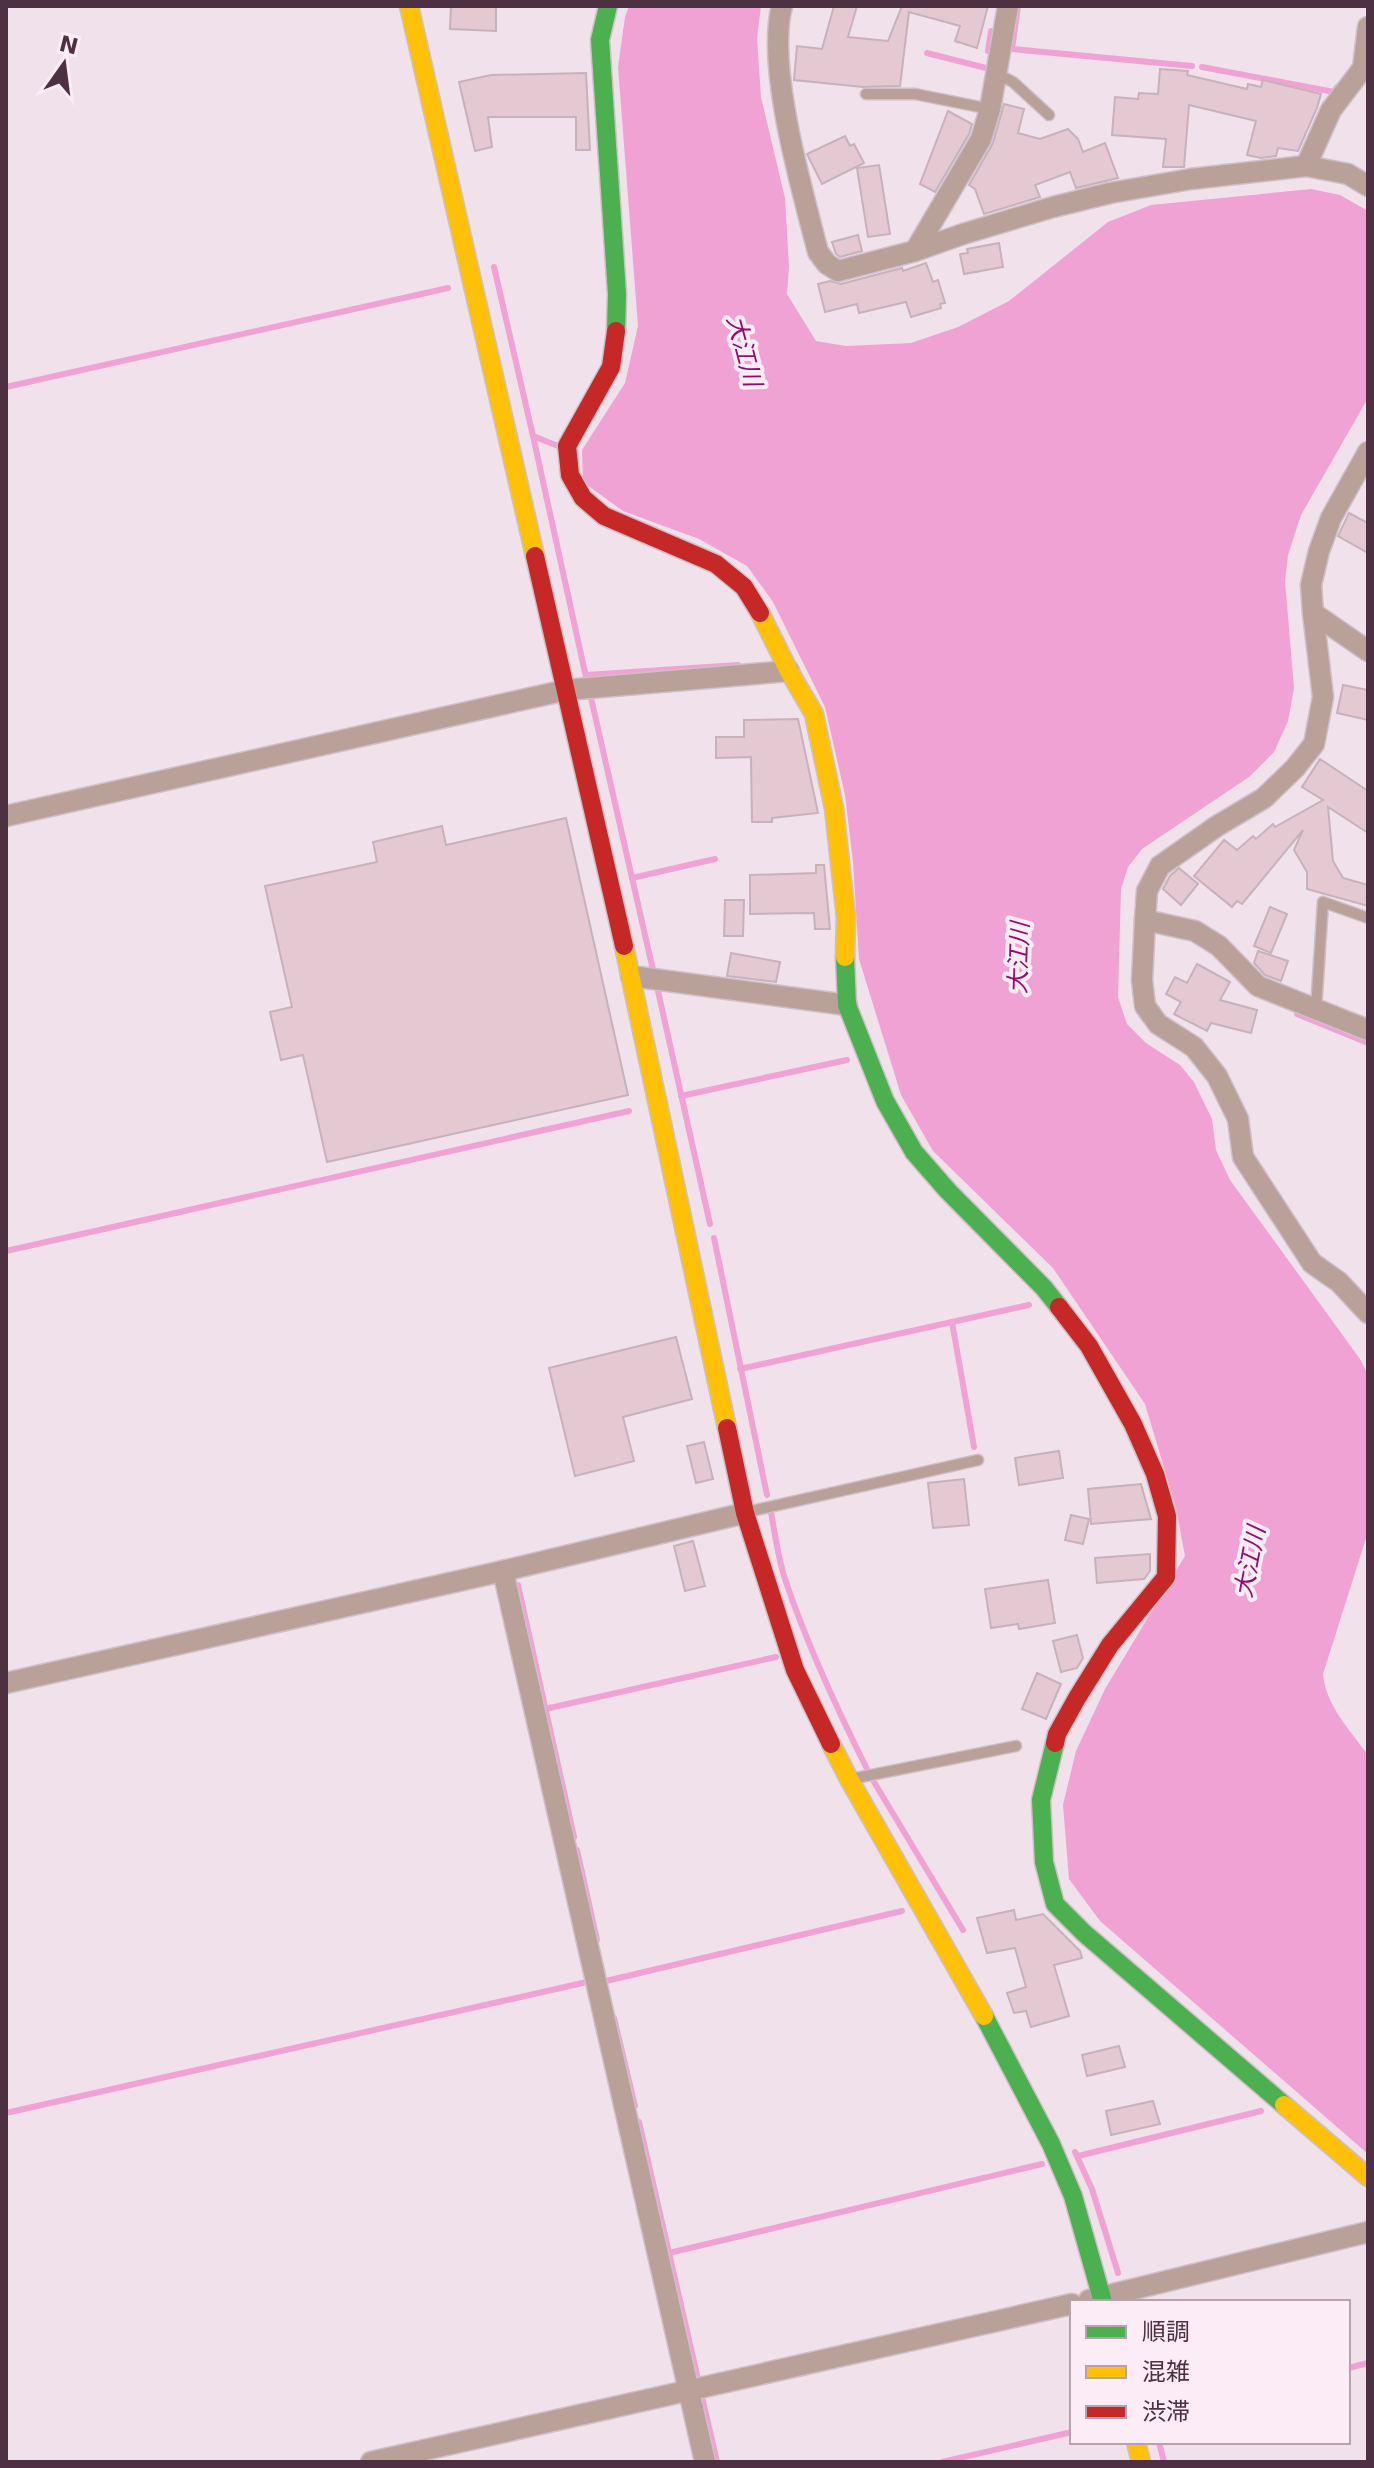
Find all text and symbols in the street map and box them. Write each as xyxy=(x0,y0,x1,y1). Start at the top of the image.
north arrow xyxy=(24,24,104,104)
text: N xyxy=(57,31,81,59)
water label: 大江川 xyxy=(721,313,768,392)
water label: 大江川 xyxy=(1004,919,1034,994)
water label: 大江川 xyxy=(1229,1521,1271,1600)
legend xyxy=(1070,2300,1350,2444)
text: 順調 xyxy=(1142,2318,1190,2346)
text: 混雑 xyxy=(1142,2358,1190,2386)
text: 渋滞 xyxy=(1142,2398,1190,2426)

